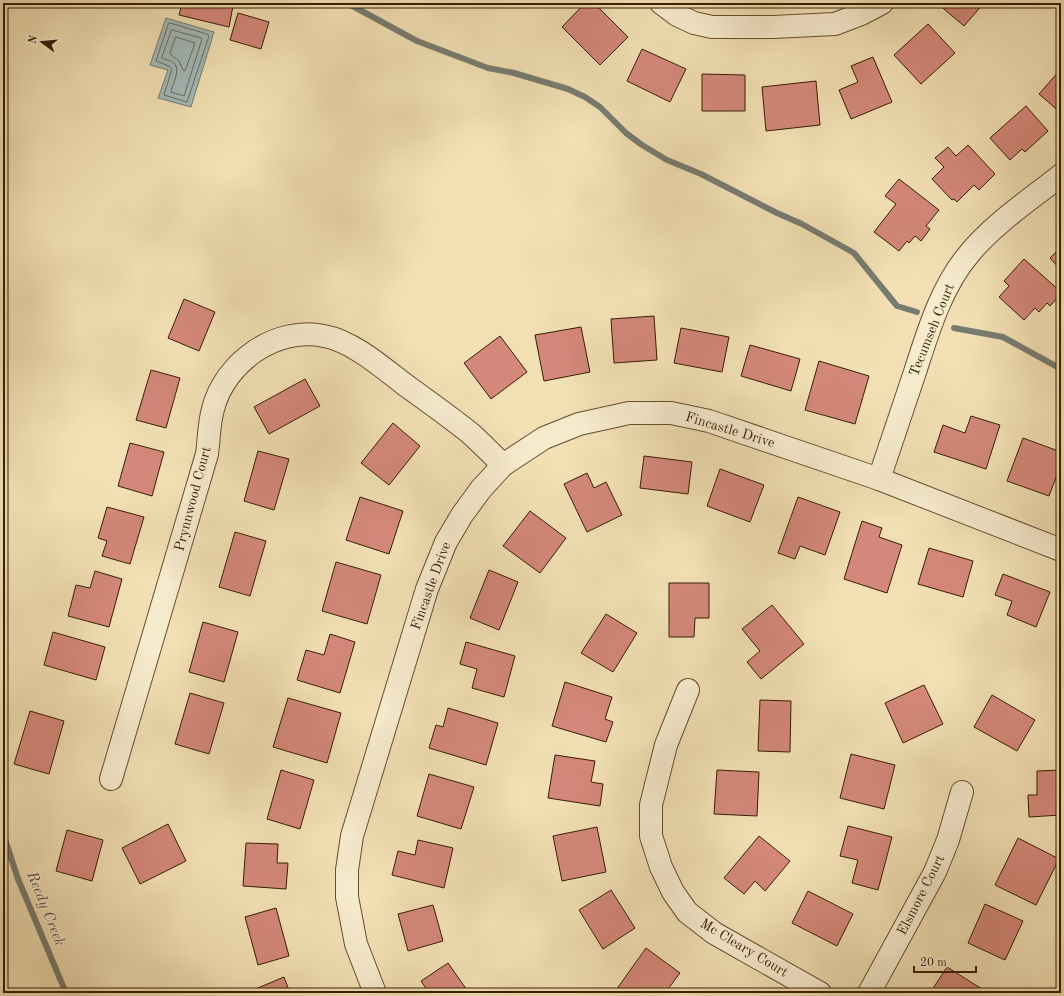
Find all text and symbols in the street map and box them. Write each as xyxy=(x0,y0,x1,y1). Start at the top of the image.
north arrow xyxy=(22,22,62,62)
text: N xyxy=(27,34,40,45)
street label: Tecumseh Court xyxy=(907,282,957,378)
street label: Fincastle Drive xyxy=(684,410,776,450)
street label: Prynnwood Court xyxy=(172,445,214,553)
street label: Fincastle Drive xyxy=(409,540,453,632)
street label: Elsmore Court xyxy=(895,852,947,937)
water label: Reedy Creek xyxy=(23,869,67,948)
street label: Mc Cleary Court xyxy=(698,916,790,980)
scale bar xyxy=(914,948,976,974)
text: 20 m xyxy=(920,957,947,969)

